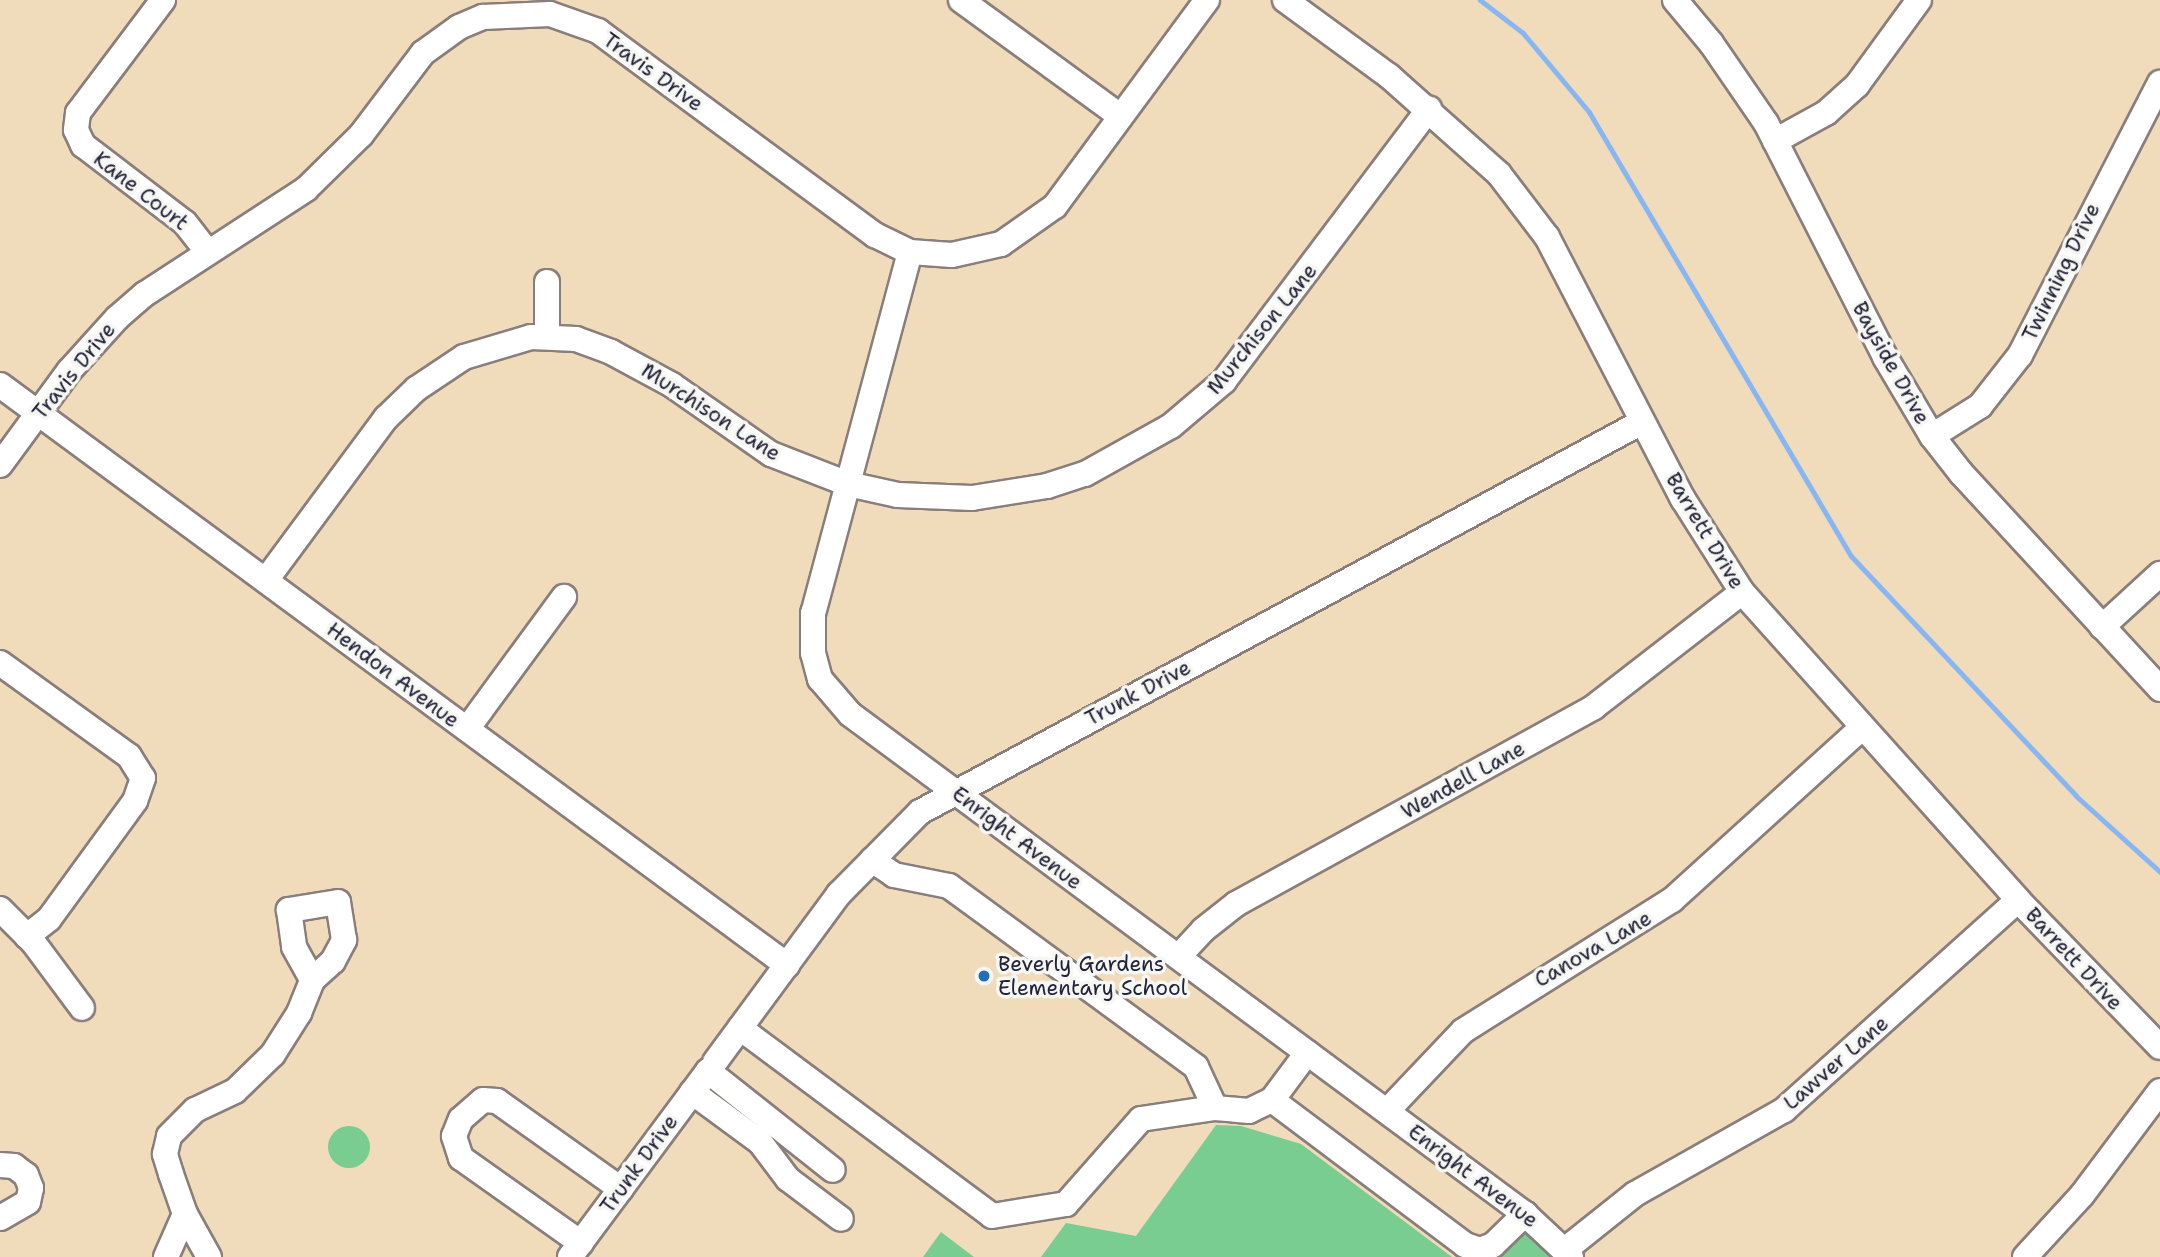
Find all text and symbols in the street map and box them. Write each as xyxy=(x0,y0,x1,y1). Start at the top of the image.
street label: Travis Drive xyxy=(598,27,708,117)
street label: Kane Court xyxy=(89,146,193,236)
street label: Twinning Drive xyxy=(2017,199,2105,345)
street label: Murchison Lane xyxy=(1202,259,1322,399)
street label: Bayside Drive xyxy=(1847,297,1935,429)
street label: Travis Drive xyxy=(27,317,121,425)
street label: Murchison Lane xyxy=(637,358,785,466)
street label: Barrett Drive xyxy=(1660,468,1750,594)
street label: Hendon Avenue xyxy=(322,617,464,733)
street label: Trunk Drive xyxy=(1081,655,1195,731)
street label: Wendell Lane xyxy=(1397,736,1529,824)
street label: Enright Avenue xyxy=(947,781,1087,895)
street label: Barrett Drive xyxy=(2020,902,2128,1016)
street label: Canova Lane xyxy=(1530,905,1656,993)
place label: Beverly Gardens Elementary School xyxy=(998,951,1187,1001)
marker: Beverly Gardens Elementary School xyxy=(976,968,992,984)
street label: Lawver Lane xyxy=(1778,1011,1894,1115)
street label: Trunk Drive xyxy=(595,1110,683,1218)
street label: Enright Avenue xyxy=(1403,1119,1543,1233)

